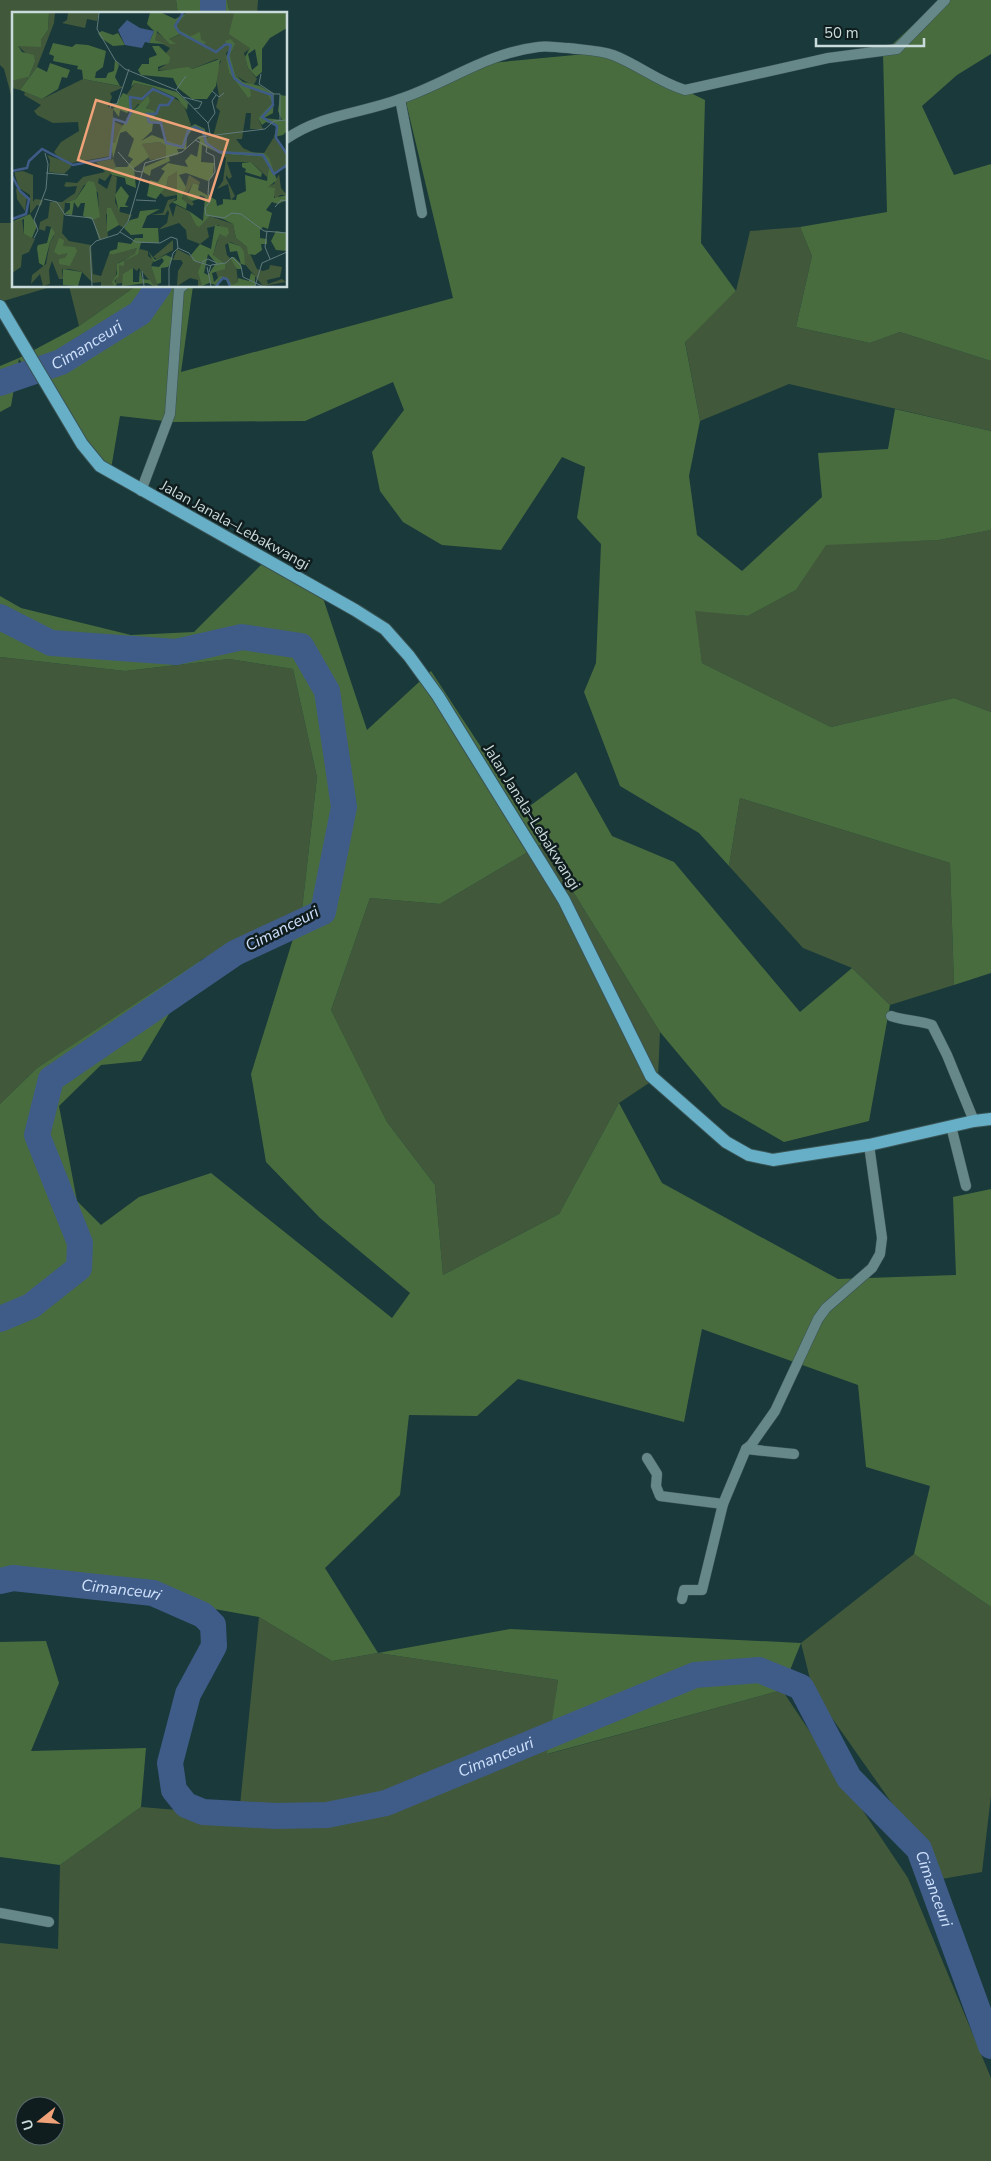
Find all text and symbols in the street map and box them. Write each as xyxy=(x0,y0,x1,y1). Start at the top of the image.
inset map xyxy=(12,12,288,288)
scale bar xyxy=(816,15,924,47)
text: 50 m xyxy=(824,23,859,43)
water label: Cimanceuri xyxy=(48,315,127,375)
street label: Jalan Janala–Lebakwangi xyxy=(156,475,313,574)
street label: Jalan Janala–Lebakwangi xyxy=(478,740,585,894)
water label: Cimanceuri xyxy=(241,901,323,957)
water label: Cimanceuri xyxy=(80,1574,165,1606)
water label: Cimanceuri xyxy=(455,1732,537,1783)
water label: Cimanceuri xyxy=(909,1847,958,1930)
north arrow xyxy=(15,2096,65,2146)
text: U xyxy=(17,2117,39,2132)

